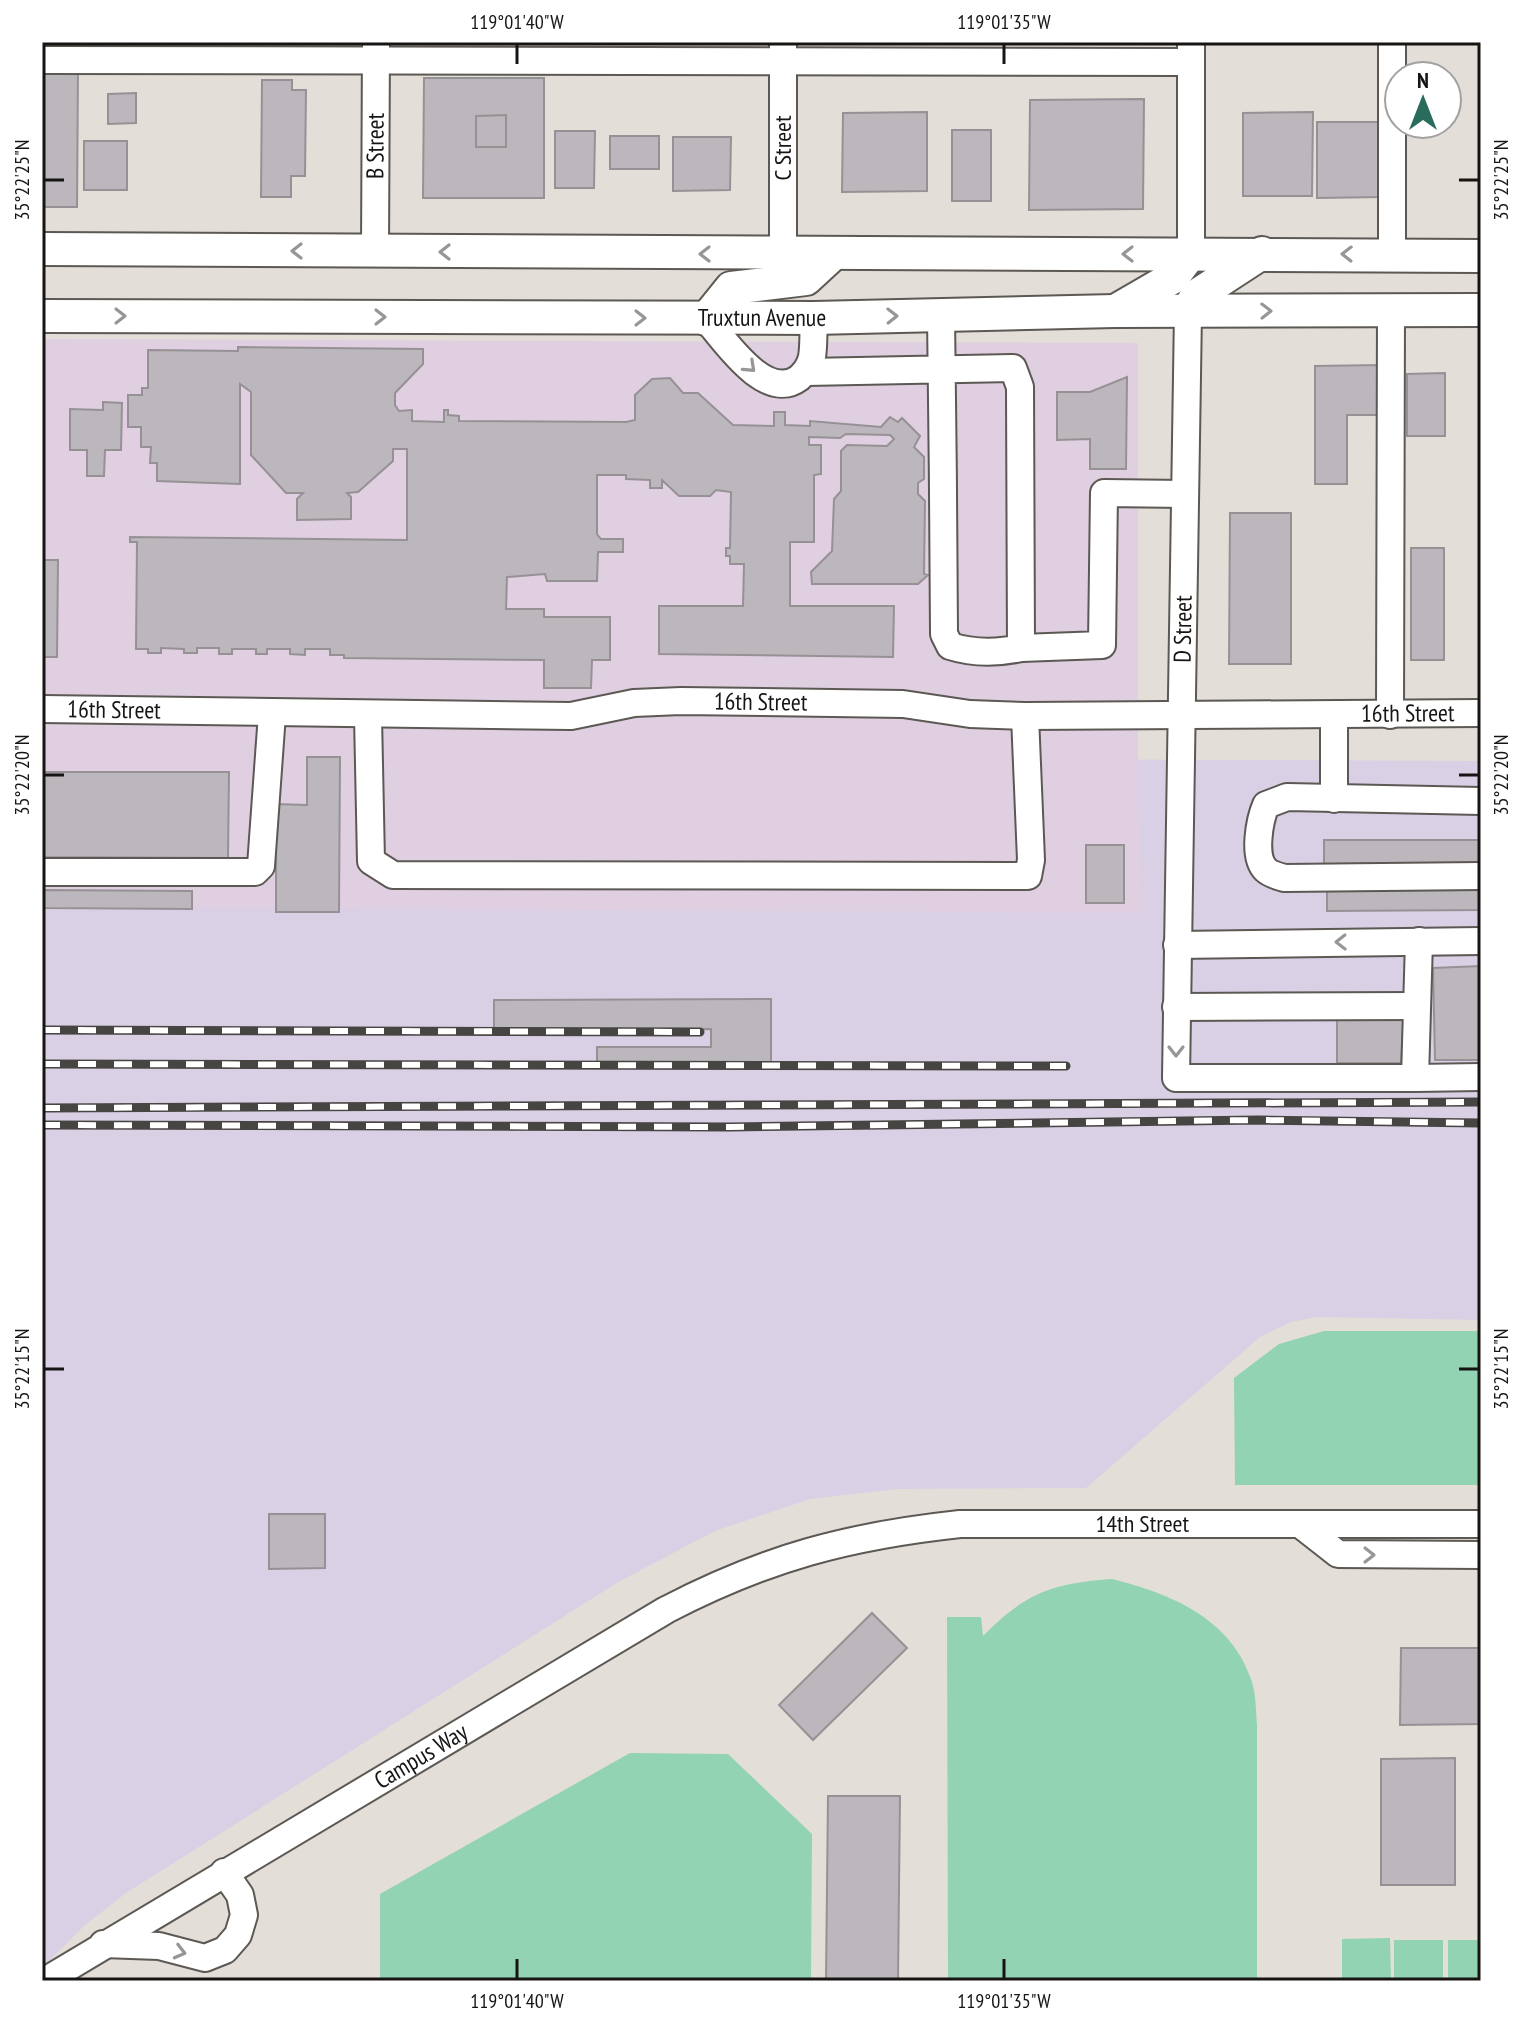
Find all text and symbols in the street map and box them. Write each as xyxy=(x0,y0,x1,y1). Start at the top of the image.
text: 119°01'40"W xyxy=(470,9,564,35)
text: 119°01'35"W xyxy=(957,9,1051,35)
north arrow xyxy=(1383,60,1463,140)
text: N xyxy=(1417,66,1429,94)
street label: B Street xyxy=(359,112,391,179)
street label: C Street xyxy=(767,115,798,181)
text: 35°22'25"N xyxy=(9,140,35,220)
text: 35°22'25"N xyxy=(1488,140,1514,220)
one-way arrow xyxy=(290,242,303,260)
one-way arrow xyxy=(438,243,451,261)
one-way arrow xyxy=(698,245,711,263)
one-way arrow xyxy=(1121,245,1134,262)
one-way arrow xyxy=(1340,246,1353,263)
street label: Truxtun Avenue xyxy=(698,302,827,333)
one-way arrow xyxy=(1260,303,1273,320)
one-way arrow xyxy=(114,307,127,325)
one-way arrow xyxy=(374,308,387,326)
one-way arrow xyxy=(886,308,899,325)
one-way arrow xyxy=(634,309,647,327)
one-way arrow xyxy=(741,357,755,372)
street label: D Street xyxy=(1166,595,1199,663)
street label: 16th Street xyxy=(714,685,808,718)
street label: 16th Street xyxy=(67,693,161,726)
street label: 16th Street xyxy=(1361,697,1455,729)
text: 35°22'20"N xyxy=(9,735,35,815)
text: 35°22'20"N xyxy=(1488,735,1514,815)
one-way arrow xyxy=(1334,934,1347,951)
one-way arrow xyxy=(1167,1045,1185,1058)
text: 35°22'15"N xyxy=(9,1329,35,1409)
text: 35°22'15"N xyxy=(1488,1329,1514,1409)
street label: 14th Street xyxy=(1095,1508,1189,1539)
one-way arrow xyxy=(1363,1546,1376,1564)
street label: Campus Way xyxy=(368,1716,473,1796)
one-way arrow xyxy=(173,1942,187,1959)
text: 119°01'40"W xyxy=(470,1988,564,2014)
text: 119°01'35"W xyxy=(957,1988,1051,2014)

